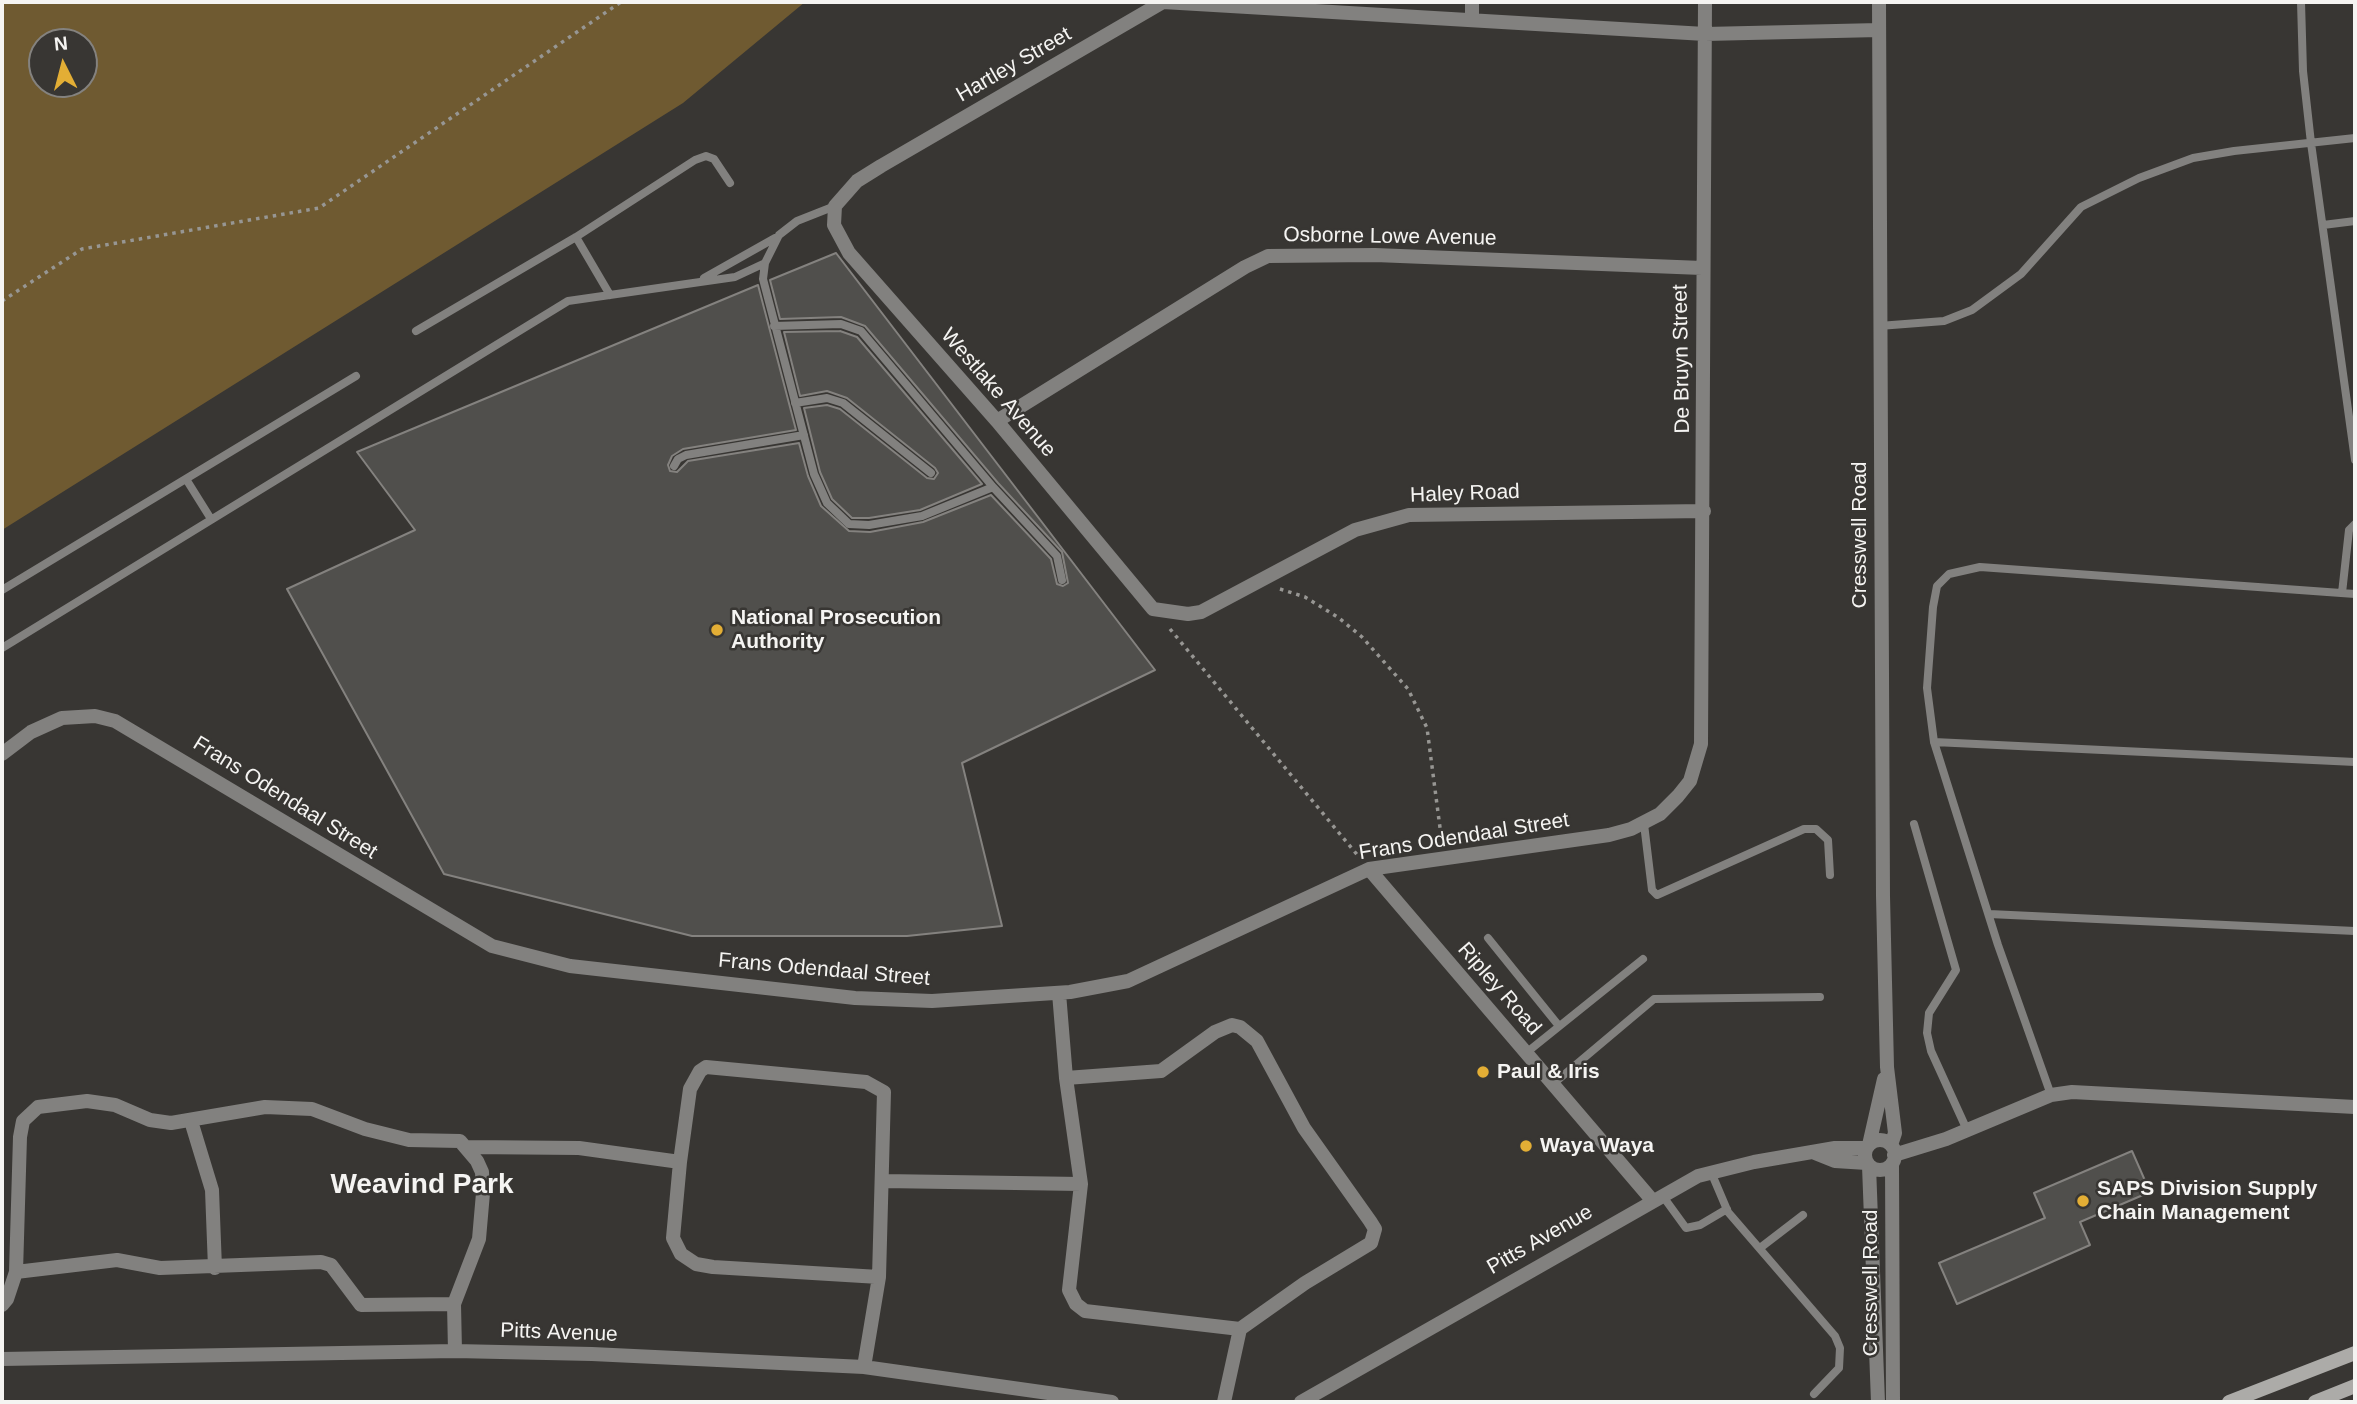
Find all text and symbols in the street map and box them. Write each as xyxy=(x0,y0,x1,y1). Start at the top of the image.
street label: Hartley Street xyxy=(952,22,1076,108)
north arrow xyxy=(28,28,98,98)
text: N xyxy=(53,32,69,55)
street label: Osborne Lowe Avenue xyxy=(1283,223,1497,251)
street label: De Bruyn Street xyxy=(1668,284,1696,434)
street label: Westlake Avenue xyxy=(935,323,1061,463)
street label: Cresswell Road xyxy=(1847,461,1873,609)
street label: Haley Road xyxy=(1410,479,1520,509)
place label: National Prosecution Authority xyxy=(731,605,941,655)
marker: National Prosecution Authority xyxy=(709,622,725,638)
street label: Frans Odendaal Street xyxy=(188,731,382,865)
street label: Frans Odendaal Street xyxy=(1357,808,1571,866)
street label: Ripley Road xyxy=(1452,938,1546,1040)
street label: Frans Odendaal Street xyxy=(717,948,931,992)
place label: Paul & Iris xyxy=(1497,1059,1600,1085)
marker: Paul & Iris xyxy=(1475,1064,1491,1080)
place label: Waya Waya xyxy=(1540,1133,1654,1159)
marker: Waya Waya xyxy=(1518,1138,1534,1154)
district label: Weavind Park xyxy=(330,1168,514,1202)
place label: SAPS Division Supply Chain Management xyxy=(2097,1176,2318,1226)
marker: SAPS Division Supply Chain Management xyxy=(2075,1193,2091,1209)
street label: Pitts Avenue xyxy=(1483,1200,1597,1280)
street label: Cresswell Road xyxy=(1858,1209,1884,1357)
street label: Pitts Avenue xyxy=(500,1318,618,1348)

